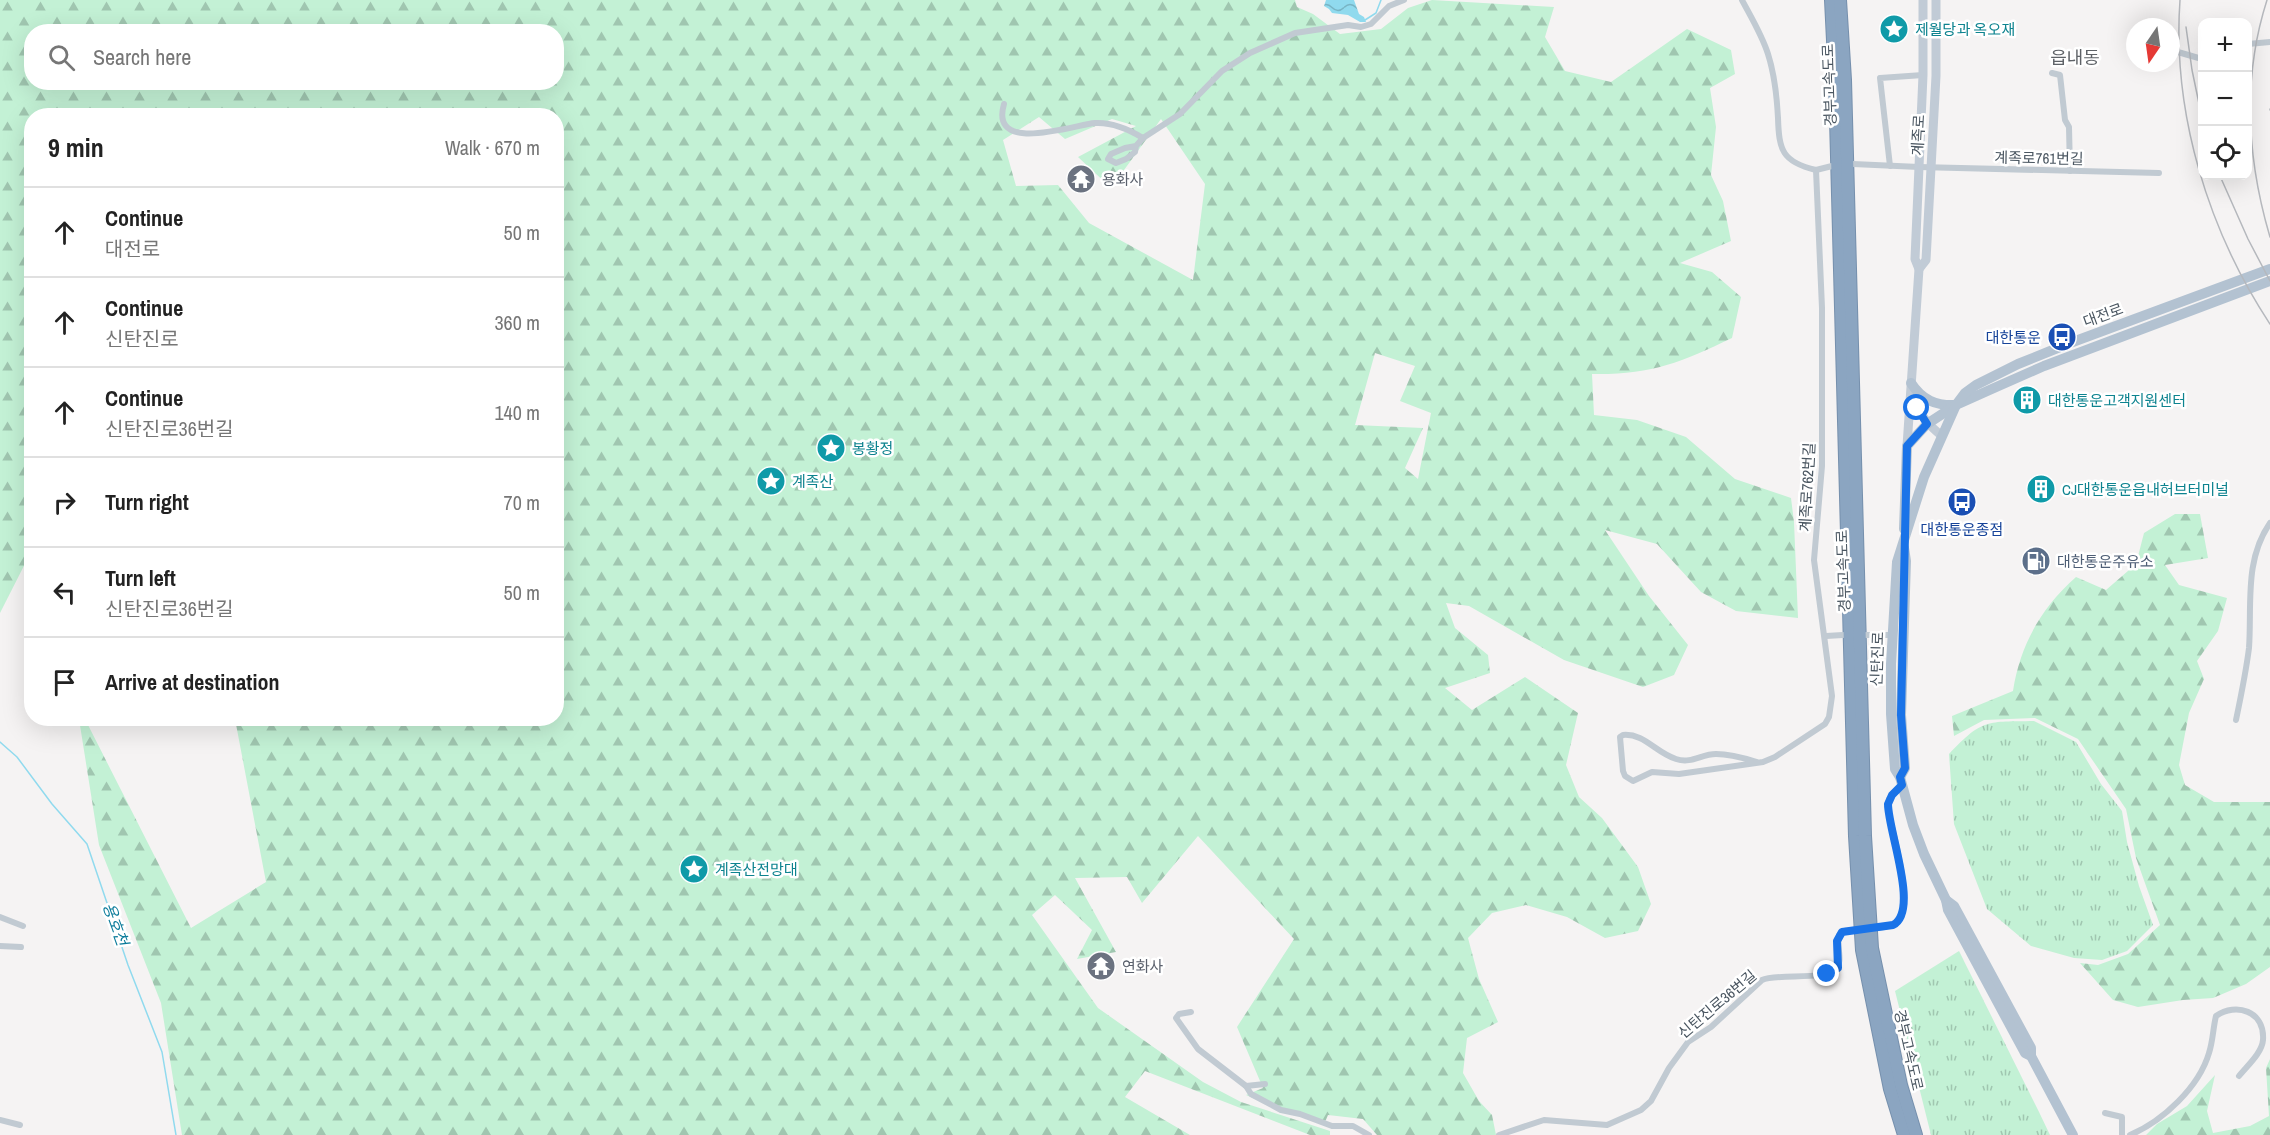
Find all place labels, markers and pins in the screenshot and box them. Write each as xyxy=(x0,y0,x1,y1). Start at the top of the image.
place icon: 제월당과 옥오재 xyxy=(1878,13,1910,45)
place label: 제월당과 옥오재 xyxy=(1915,19,2015,40)
temple icon: 용화사 xyxy=(1065,163,1097,195)
place label: 용화사 xyxy=(1102,169,1144,190)
bus stop icon: 대한통운 xyxy=(2046,321,2078,353)
place label: 대한통운 xyxy=(1986,327,2041,348)
building icon: 대한통운고객지원센터 xyxy=(2011,384,2043,416)
place label: 대한통운고객지원센터 xyxy=(2048,390,2186,411)
place icon: 봉황정 xyxy=(815,432,847,464)
place label: 봉황정 xyxy=(852,438,893,459)
place icon: 계족산 xyxy=(755,465,787,497)
place label: 계족산 xyxy=(792,471,834,492)
building icon: CJ대한통운읍내허브터미널 xyxy=(2025,473,2057,505)
place label: CJ대한통운읍내허브터미널 xyxy=(2062,479,2229,500)
bus stop icon: 대한통운종점 xyxy=(1946,486,1978,518)
place label: 대한통운종점 xyxy=(1921,519,2003,540)
fuel station icon: 대한통운주유소 xyxy=(2020,545,2052,577)
place label: 대한통운주유소 xyxy=(2057,551,2154,572)
place icon: 계족산전망대 xyxy=(678,853,710,885)
place label: 계족산전망대 xyxy=(715,859,798,880)
temple icon: 연화사 xyxy=(1085,950,1117,982)
place label: 연화사 xyxy=(1122,956,1164,977)

